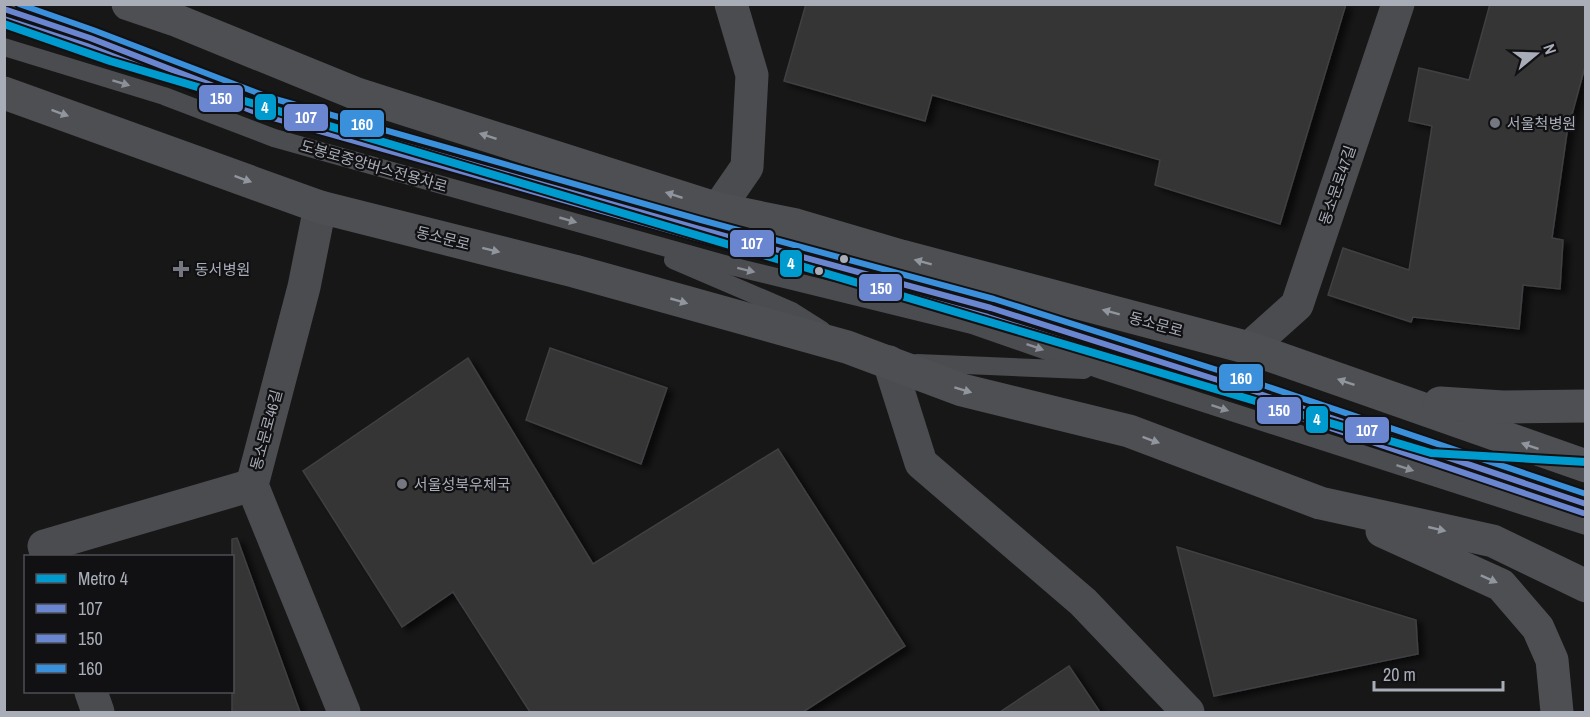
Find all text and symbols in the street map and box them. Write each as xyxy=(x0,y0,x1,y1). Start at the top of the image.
north arrow xyxy=(1506,24,1566,84)
text: N xyxy=(1538,41,1562,57)
one-way arrow xyxy=(112,79,130,88)
line badge: 150 xyxy=(198,84,244,113)
text: 150 xyxy=(210,87,232,109)
line badge: 4 xyxy=(254,93,277,121)
text: 4 xyxy=(261,96,269,118)
line badge: 107 xyxy=(283,103,329,132)
text: 107 xyxy=(295,106,317,128)
one-way arrow xyxy=(51,108,69,118)
line badge: 160 xyxy=(339,109,385,138)
text: 160 xyxy=(351,113,373,135)
place label: 서울척병원 xyxy=(1507,113,1576,134)
marker: 서울척병원 xyxy=(1488,116,1502,130)
one-way arrow xyxy=(479,131,497,140)
street label: 도봉로중앙버스전용차로 xyxy=(298,135,450,197)
street label: 동소문로47길 xyxy=(1314,142,1360,228)
one-way arrow xyxy=(234,175,252,184)
one-way arrow xyxy=(665,190,683,199)
one-way arrow xyxy=(559,216,577,226)
street label: 동소문로 xyxy=(414,221,472,255)
line badge: 107 xyxy=(729,229,775,258)
text: 107 xyxy=(741,232,763,254)
one-way arrow xyxy=(482,245,500,255)
line badge: 4 xyxy=(779,249,803,278)
text: 4 xyxy=(787,252,795,274)
unlabelled marker xyxy=(838,253,850,265)
one-way arrow xyxy=(914,257,932,267)
place label: 동서병원 xyxy=(195,259,250,280)
marker: 동서병원 xyxy=(172,260,190,278)
one-way arrow xyxy=(737,265,755,275)
unlabelled marker xyxy=(813,265,825,277)
line badge: 150 xyxy=(858,273,903,302)
text: 150 xyxy=(870,277,892,299)
one-way arrow xyxy=(670,297,688,306)
one-way arrow xyxy=(1102,307,1120,316)
street label: 동소문로 xyxy=(1127,307,1185,341)
one-way arrow xyxy=(1027,343,1045,352)
line badge: 160 xyxy=(1218,363,1264,392)
text: 160 xyxy=(1230,367,1252,389)
one-way arrow xyxy=(1337,376,1355,386)
one-way arrow xyxy=(954,386,972,395)
street label: 동소문로46길 xyxy=(245,387,287,473)
line badge: 150 xyxy=(1256,396,1302,425)
text: 150 xyxy=(1268,399,1290,421)
one-way arrow xyxy=(1211,404,1229,413)
line badge: 4 xyxy=(1305,405,1329,434)
text: 4 xyxy=(1313,408,1321,430)
line badge: 107 xyxy=(1344,416,1390,444)
text: 107 xyxy=(1356,419,1378,441)
one-way arrow xyxy=(1143,435,1161,445)
one-way arrow xyxy=(1521,441,1539,451)
one-way arrow xyxy=(1396,464,1414,473)
place label: 서울성북우체국 xyxy=(414,474,511,495)
marker: 서울성북우체국 xyxy=(395,477,409,491)
one-way arrow xyxy=(1428,525,1447,534)
legend xyxy=(24,555,234,693)
text: Metro 4 xyxy=(78,566,128,591)
one-way arrow xyxy=(1480,574,1498,584)
text: 107 xyxy=(78,596,103,621)
text: 150 xyxy=(78,626,103,651)
scale bar xyxy=(1374,654,1503,692)
text: 160 xyxy=(78,656,103,681)
text: 20 m xyxy=(1383,662,1416,687)

